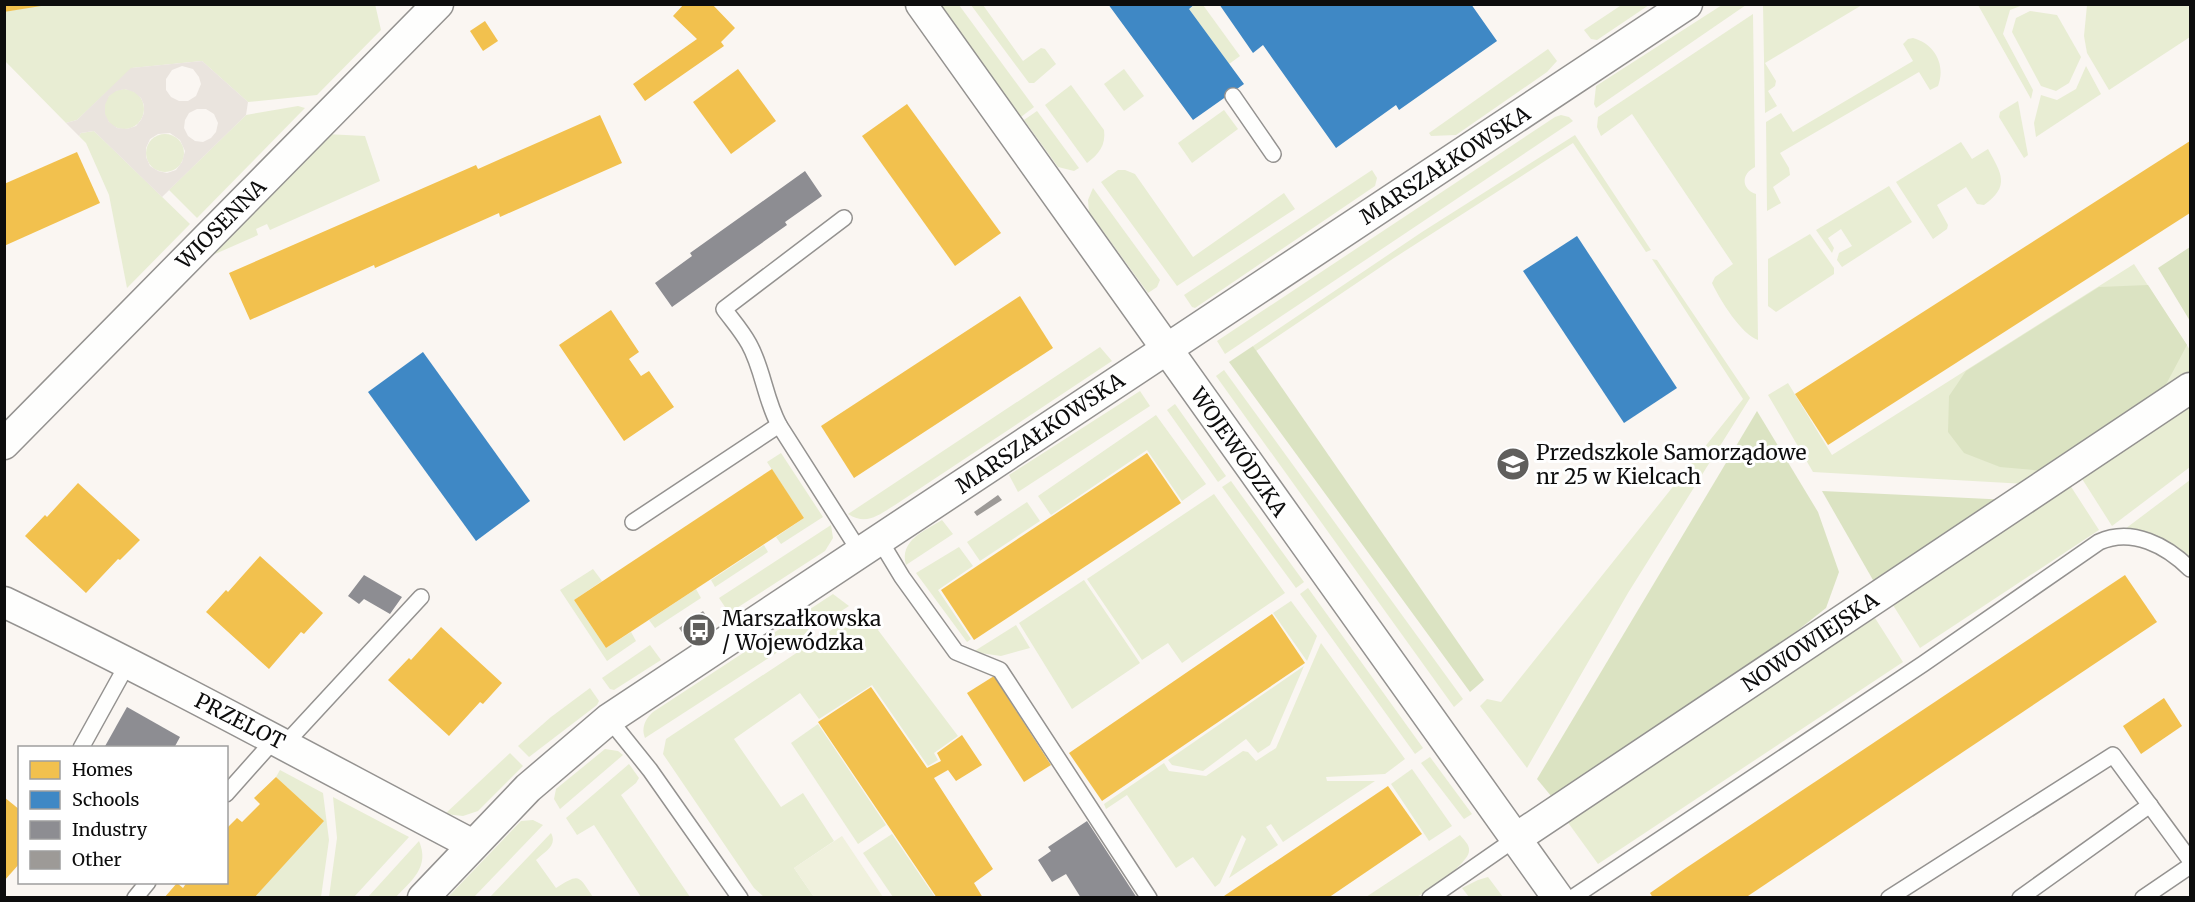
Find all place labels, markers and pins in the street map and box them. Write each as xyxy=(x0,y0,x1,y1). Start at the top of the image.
place label: Przedszkole Samorządowe nr 25 w Kielcach xyxy=(1536,439,1807,490)
school or university icon: Przedszkole Samorządowe nr 25 w Kielcach xyxy=(1495,446,1531,482)
place label: Marszałkowska / Wojewódzka xyxy=(722,605,881,656)
bus stop icon: Marszałkowska / Wojewódzka xyxy=(681,612,717,648)

